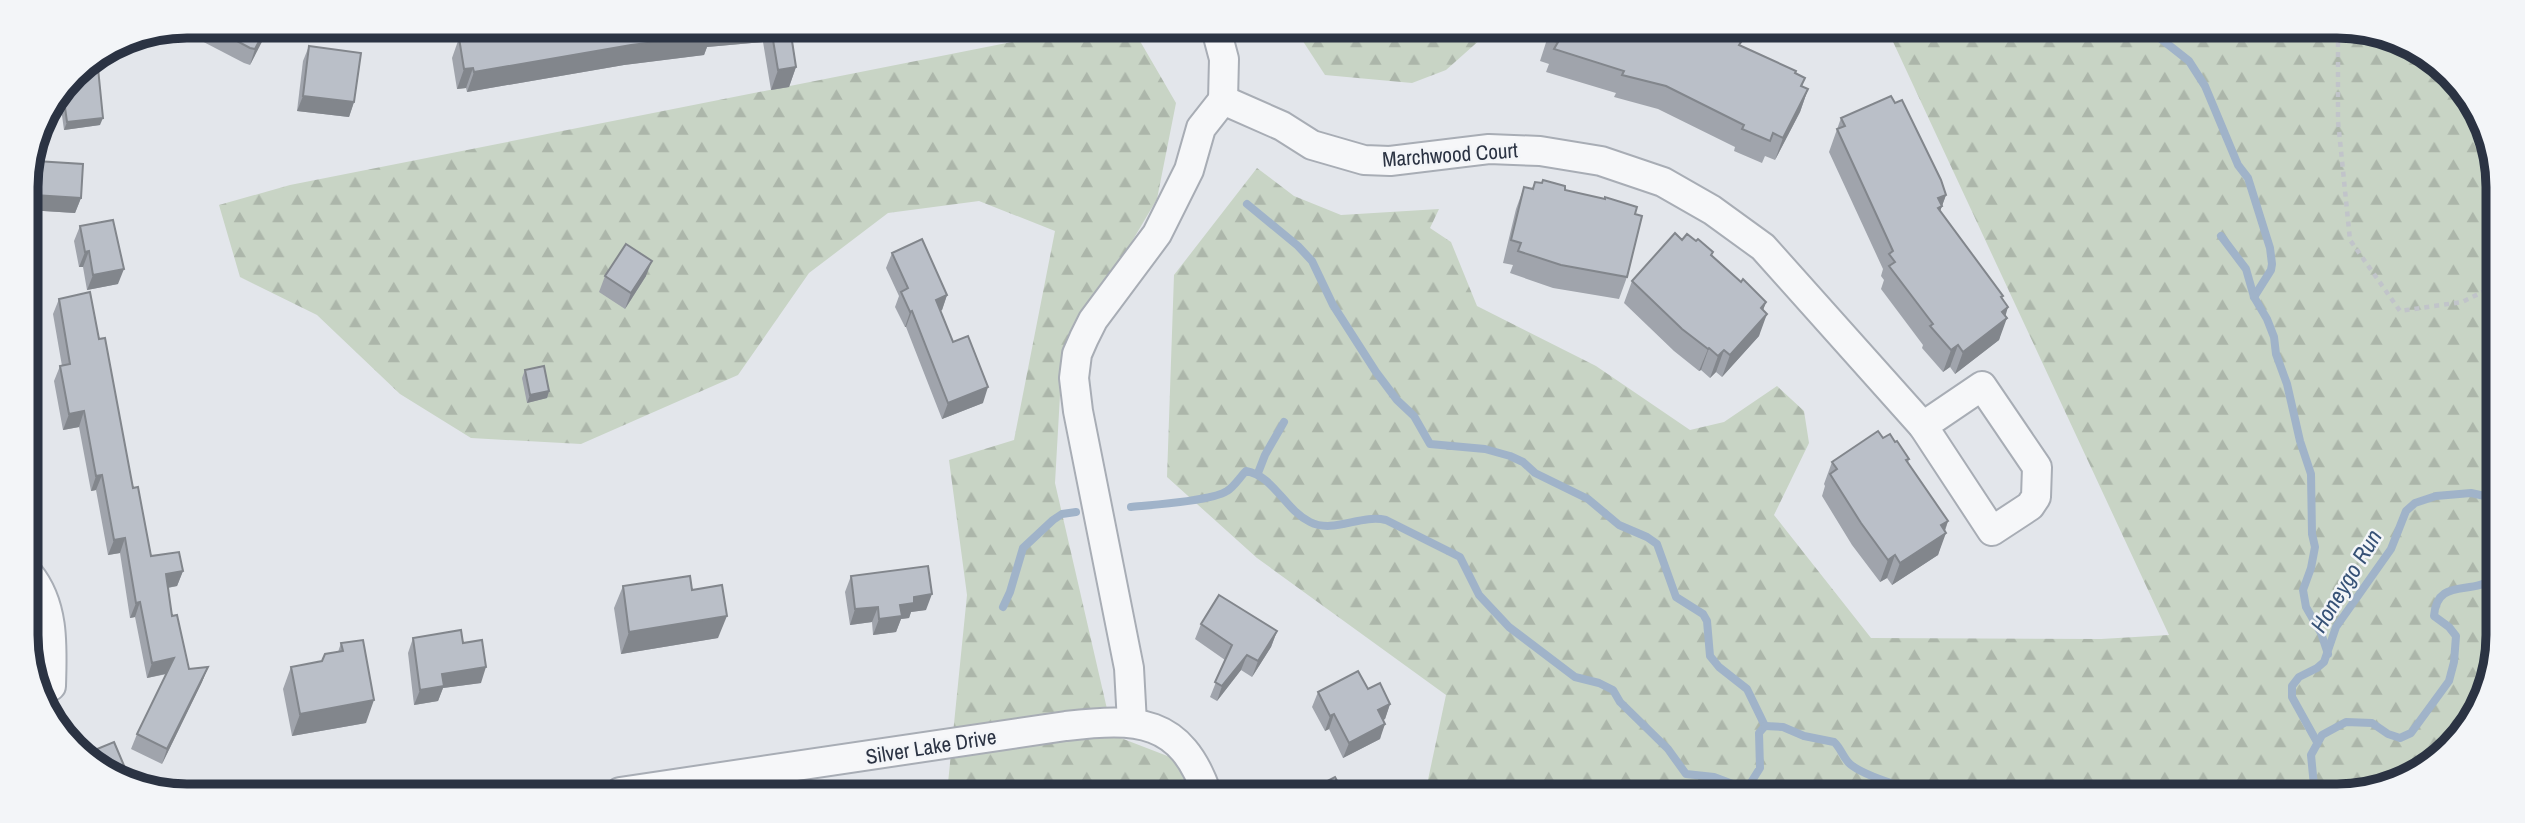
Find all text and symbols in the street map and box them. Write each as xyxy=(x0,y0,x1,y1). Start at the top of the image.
street label: Marchwood Court xyxy=(1381,135,1519,174)
water label: Honeygo Run xyxy=(2303,523,2389,638)
street label: Silver Lake Drive xyxy=(863,722,998,771)

